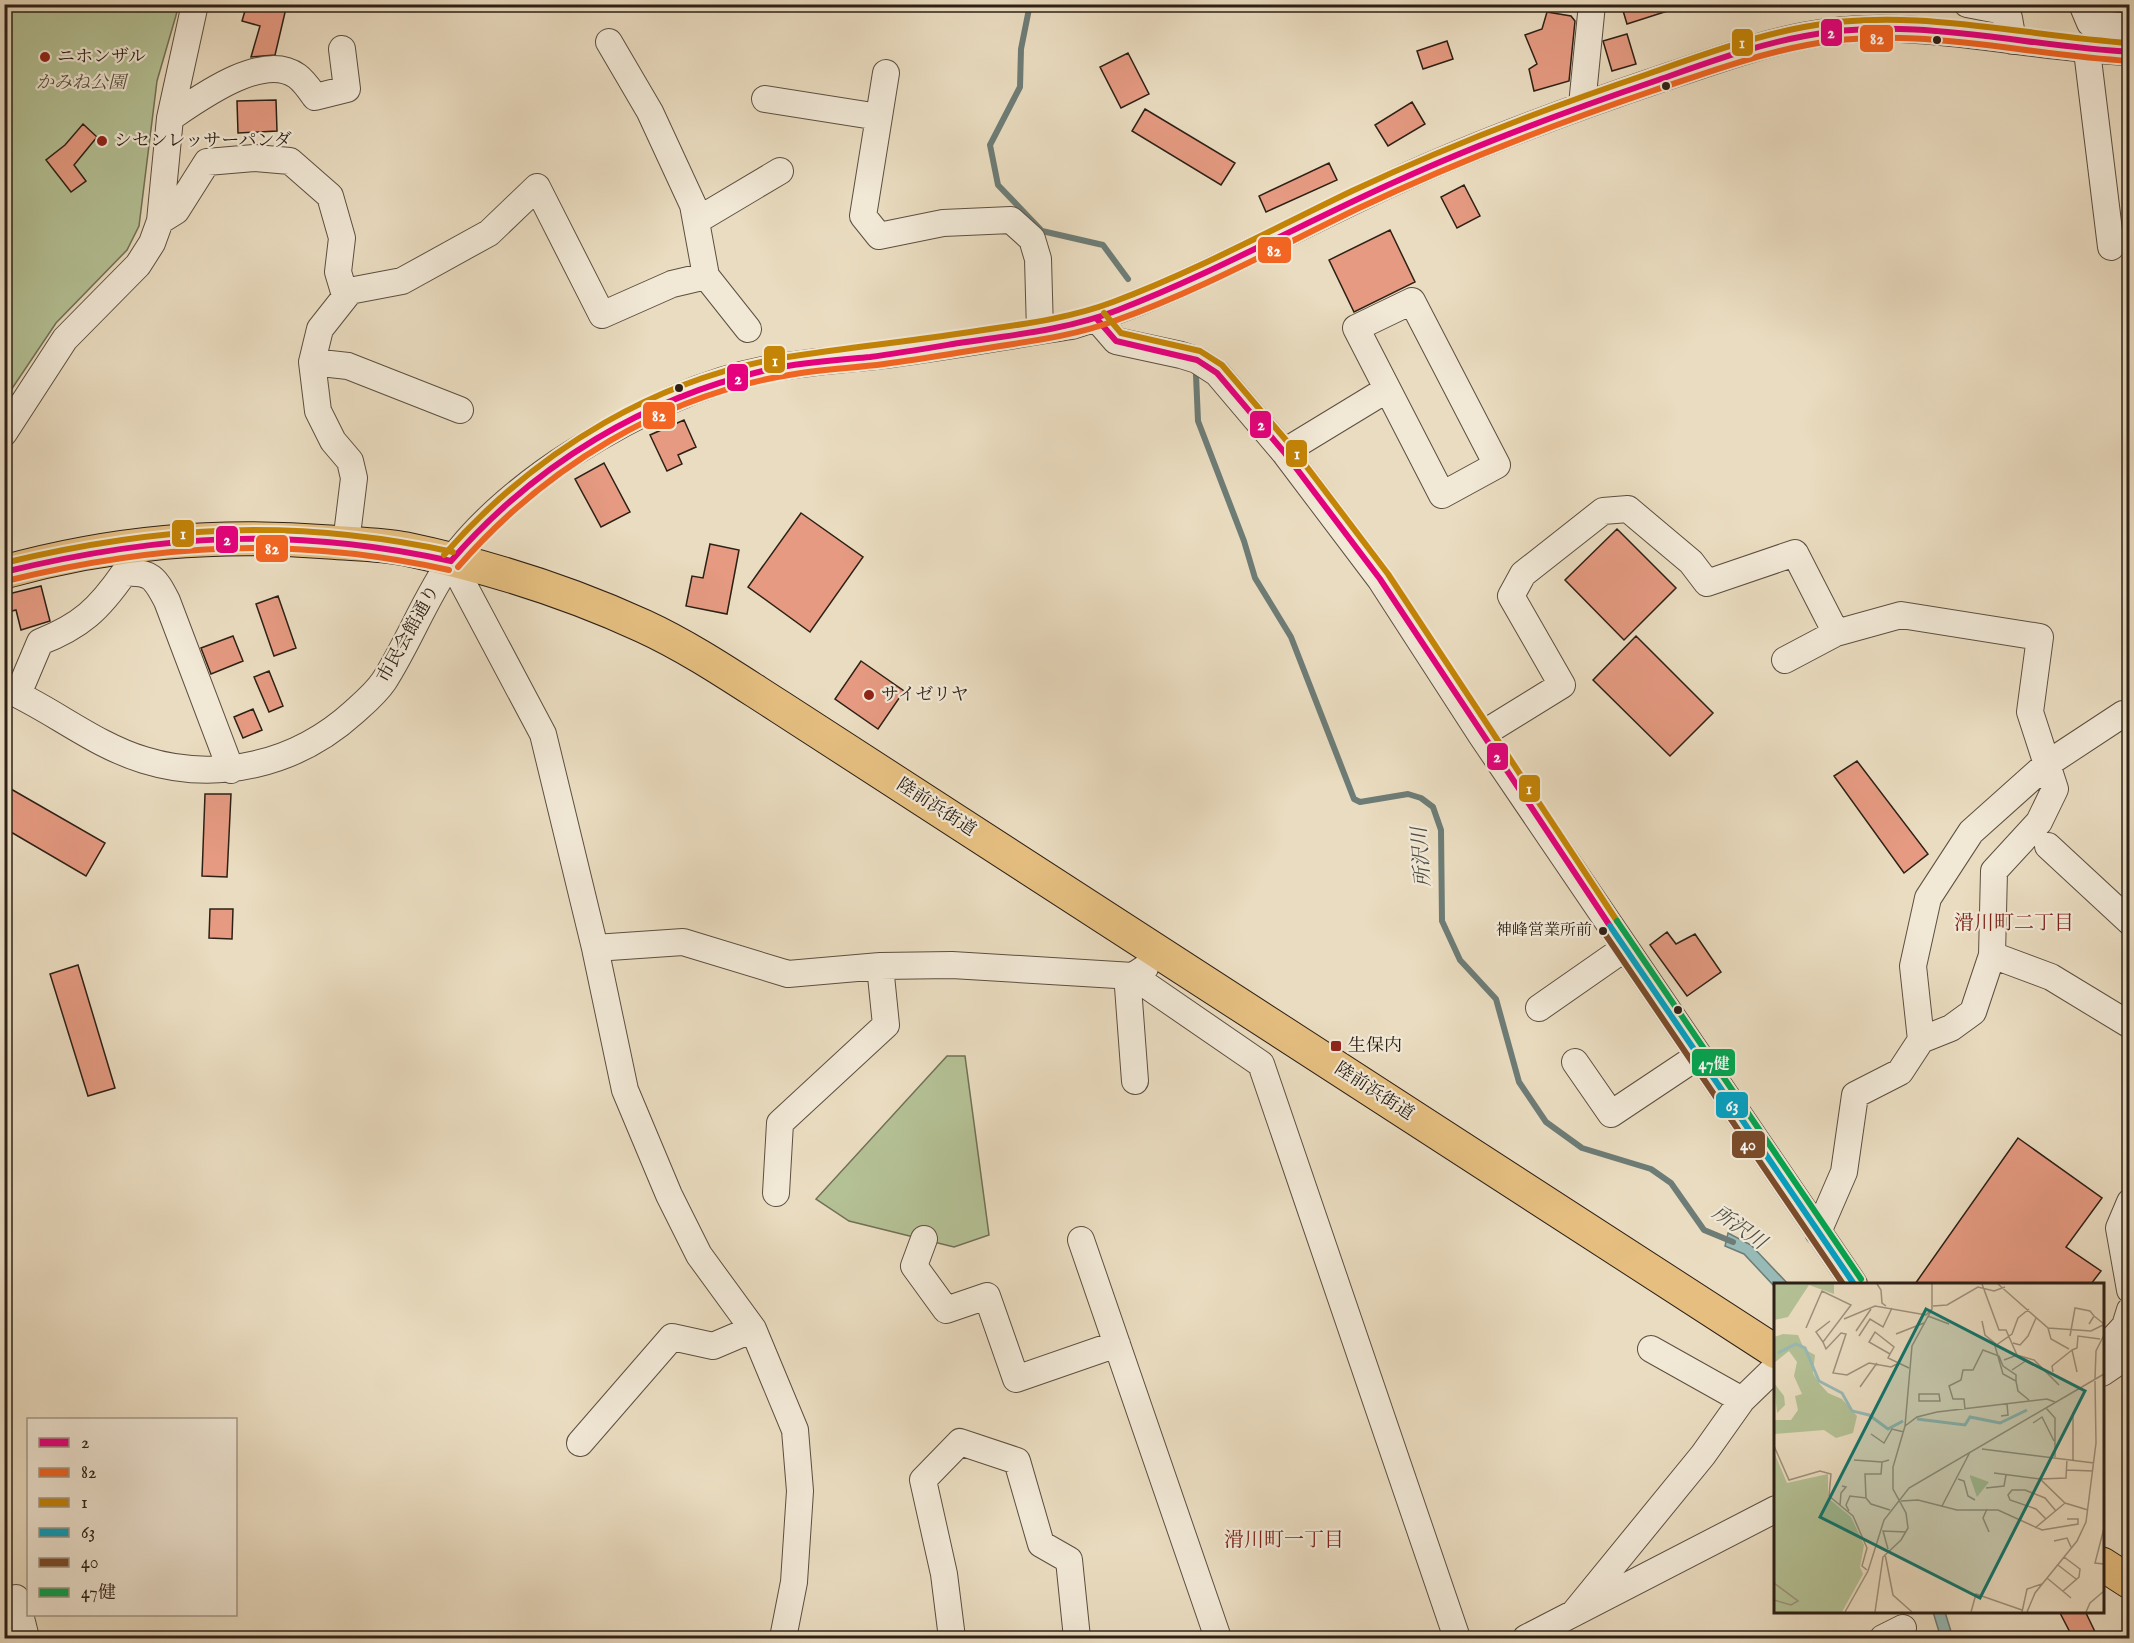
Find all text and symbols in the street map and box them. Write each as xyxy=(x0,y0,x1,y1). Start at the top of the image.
line badge: 2 xyxy=(1820,18,1843,47)
text: 2 xyxy=(1827,24,1835,44)
line badge: 82 xyxy=(1859,24,1894,53)
line badge: 1 xyxy=(1731,28,1754,57)
text: 82 xyxy=(1870,30,1884,50)
text: 1 xyxy=(1739,34,1745,54)
unlabelled marker xyxy=(1931,34,1943,46)
place label: ニホンザル xyxy=(57,46,146,69)
marker: ニホンザル xyxy=(38,50,52,64)
park label: かみね公園 xyxy=(36,72,129,95)
unlabelled marker xyxy=(1660,80,1672,92)
place label: シセンレッサーパンダ xyxy=(114,130,292,153)
marker: シセンレッサーパンダ xyxy=(95,134,109,148)
line badge: 82 xyxy=(1257,236,1292,264)
text: 82 xyxy=(1267,242,1281,262)
line badge: 1 xyxy=(763,345,786,374)
text: 1 xyxy=(772,352,778,372)
line badge: 2 xyxy=(726,363,749,392)
text: 2 xyxy=(734,370,742,390)
unlabelled marker xyxy=(673,382,685,394)
line badge: 82 xyxy=(642,401,676,430)
text: 82 xyxy=(652,407,666,427)
line badge: 2 xyxy=(1249,410,1272,439)
text: 2 xyxy=(1257,416,1265,436)
line badge: 1 xyxy=(1285,439,1308,468)
text: 1 xyxy=(1294,445,1300,465)
line badge: 1 xyxy=(171,519,195,548)
text: 1 xyxy=(180,525,186,545)
line badge: 2 xyxy=(215,525,239,554)
text: 2 xyxy=(223,531,231,551)
line badge: 82 xyxy=(255,534,289,563)
text: 82 xyxy=(265,540,279,560)
street label: 市民会館通り xyxy=(373,581,445,687)
place label: サイゼリヤ xyxy=(881,684,969,707)
marker: サイゼリヤ xyxy=(862,688,876,702)
line badge: 2 xyxy=(1486,742,1509,771)
text: 2 xyxy=(1493,748,1501,768)
street label: 陸前浜街道 xyxy=(892,774,980,842)
line badge: 1 xyxy=(1518,774,1541,803)
text: 1 xyxy=(1526,780,1532,800)
water label: 所沢川 xyxy=(1407,824,1437,888)
district label: 滑川町二丁目 xyxy=(1954,911,2074,936)
place label: 神峰営業所前 xyxy=(1496,921,1592,941)
marker: 神峰営業所前 xyxy=(1597,925,1609,937)
unlabelled marker xyxy=(1672,1004,1684,1016)
place label: 生保内 xyxy=(1348,1035,1402,1058)
marker: 生保内 xyxy=(1329,1039,1343,1053)
line badge: 47健 xyxy=(1691,1048,1736,1077)
text: 47健 xyxy=(1699,1055,1729,1075)
street label: 陸前浜街道 xyxy=(1330,1058,1418,1126)
line badge: 63 xyxy=(1715,1091,1749,1119)
text: 63 xyxy=(1726,1097,1738,1117)
line badge: 40 xyxy=(1731,1130,1766,1159)
text: 40 xyxy=(1740,1136,1756,1156)
water label: 所沢川 xyxy=(1707,1201,1772,1257)
inset map xyxy=(1774,1283,2104,1613)
legend xyxy=(27,1418,237,1616)
text: 2 xyxy=(81,1432,89,1455)
text: 82 xyxy=(81,1462,97,1485)
text: 1 xyxy=(81,1492,88,1515)
text: 63 xyxy=(81,1522,95,1545)
district label: 滑川町一丁目 xyxy=(1224,1528,1344,1553)
text: 40 xyxy=(81,1552,99,1575)
text: 47健 xyxy=(81,1582,116,1605)

